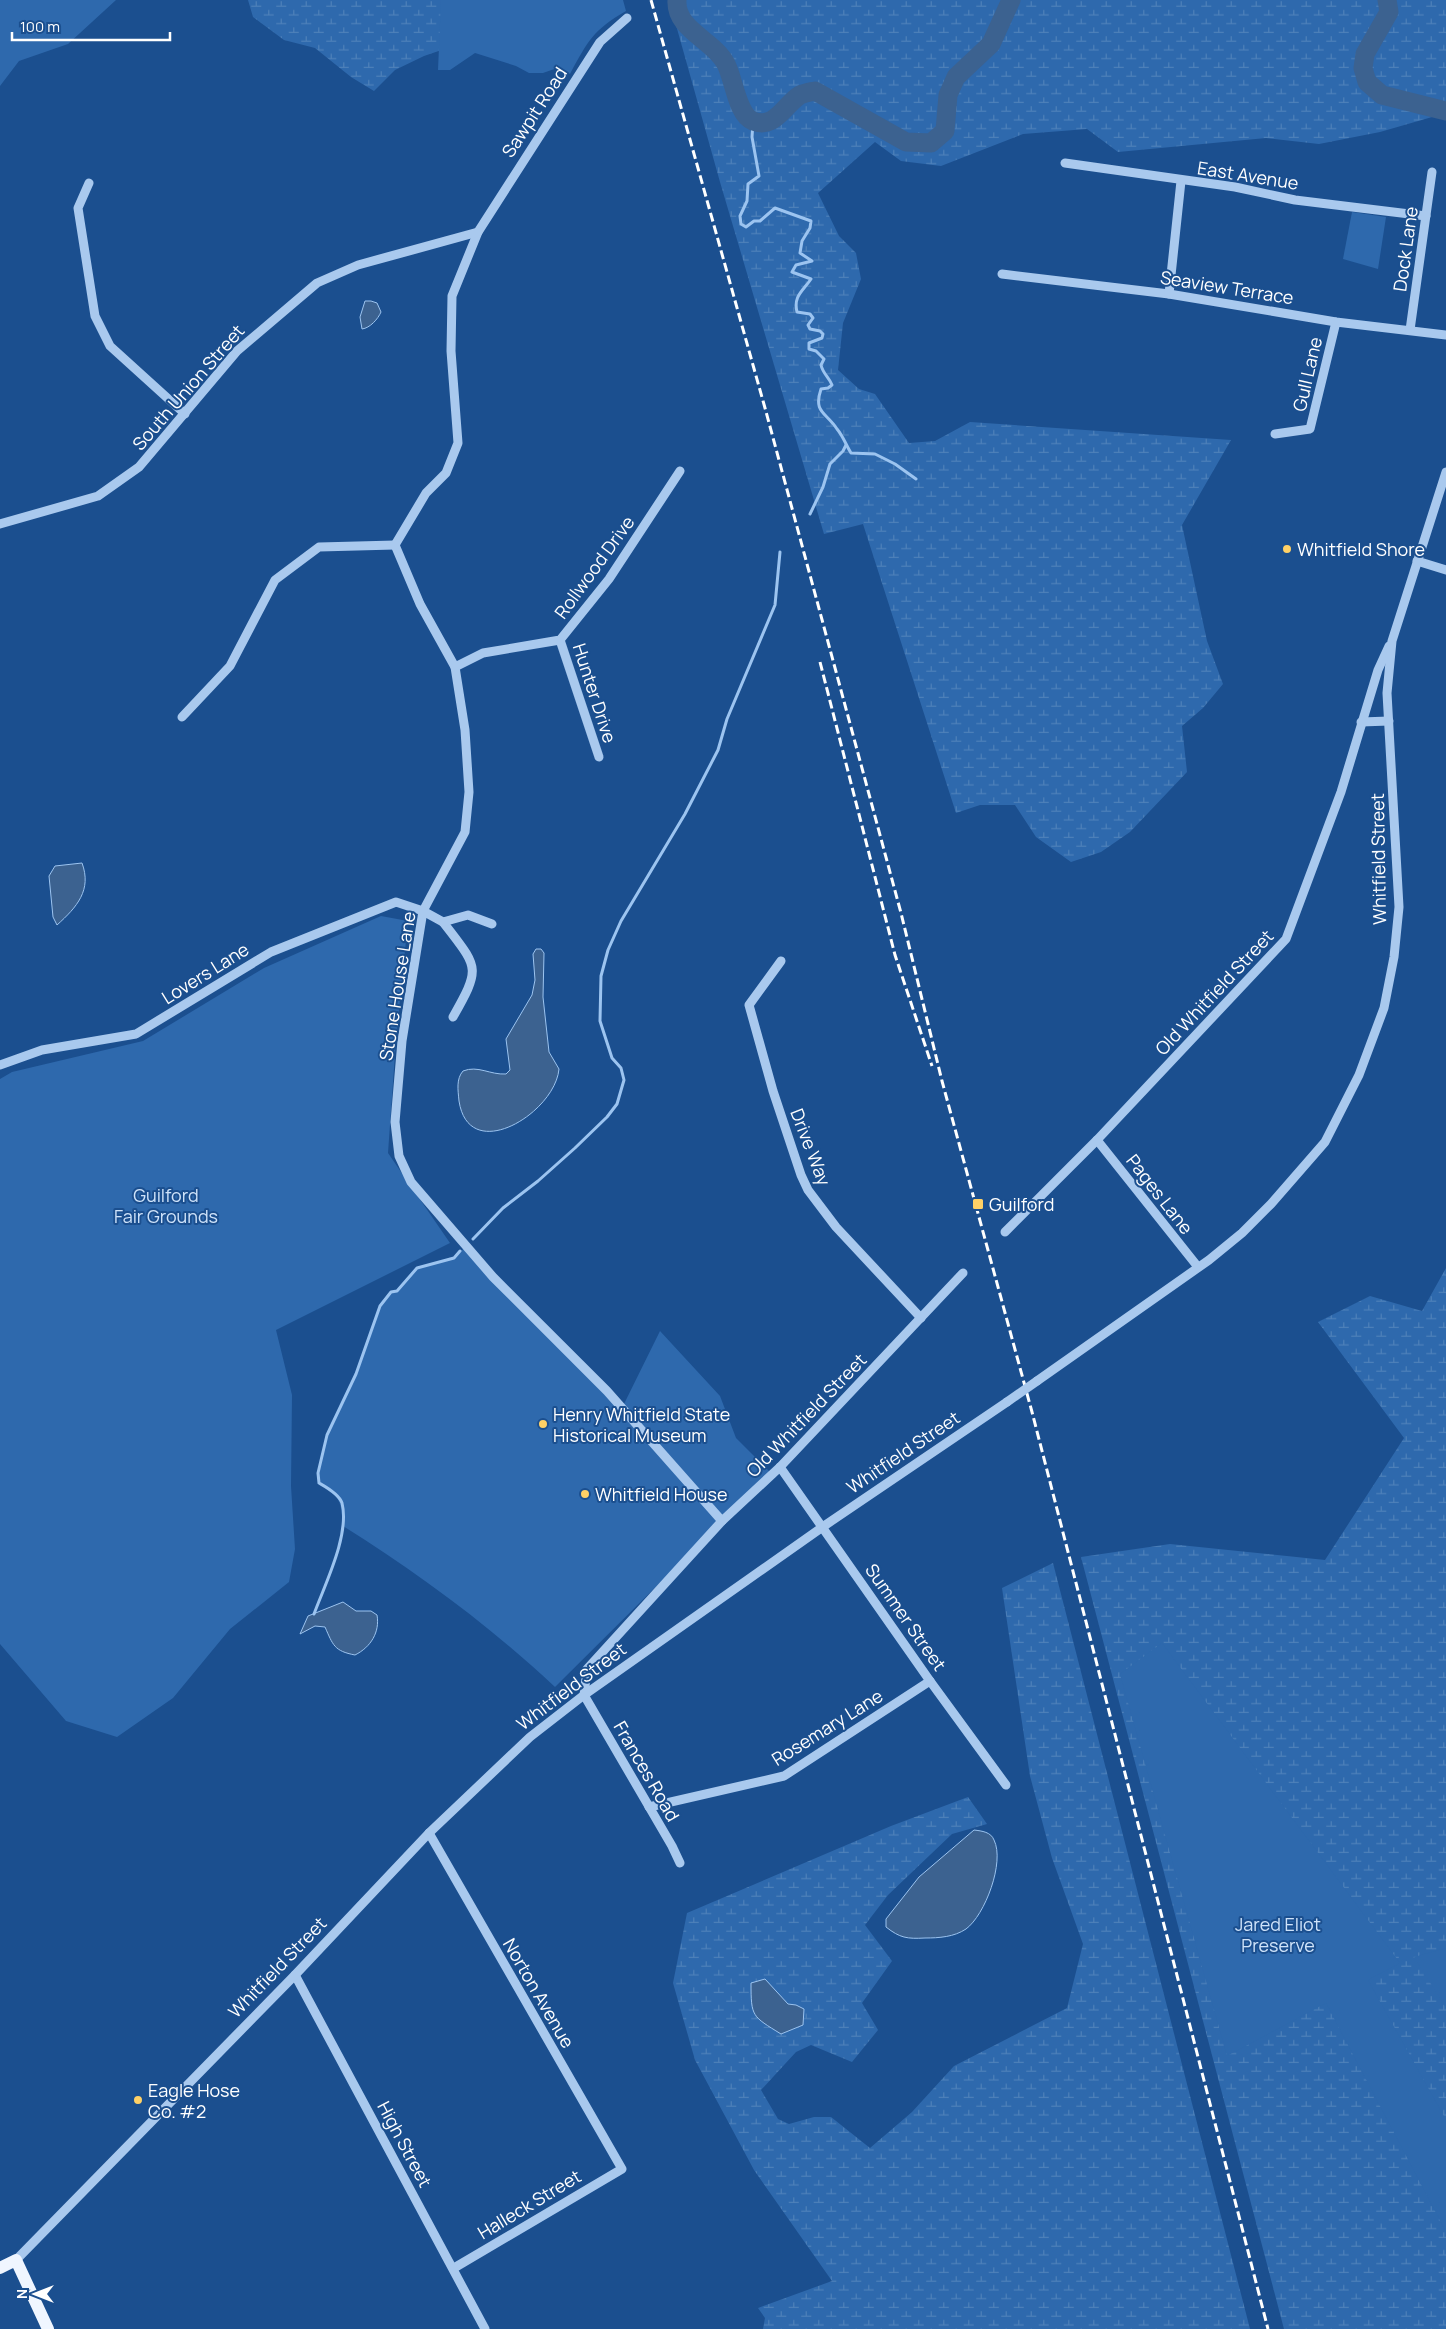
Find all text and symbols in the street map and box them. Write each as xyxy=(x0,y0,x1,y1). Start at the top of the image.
scale bar xyxy=(12,10,170,42)
text: 100 m xyxy=(20,16,60,37)
street label: Sawpit Road xyxy=(496,62,572,162)
street label: East Avenue xyxy=(1196,155,1300,195)
street label: Dock Lane xyxy=(1387,205,1423,293)
street label: Seaview Terrace xyxy=(1159,265,1295,309)
street label: South Union Street xyxy=(127,319,249,455)
street label: Gull Lane xyxy=(1287,334,1327,414)
street label: Rollwood Drive xyxy=(549,511,639,623)
place label: Whitfield Shore xyxy=(1297,537,1425,561)
marker: Whitfield Shore xyxy=(1281,543,1293,555)
street label: Hunter Drive xyxy=(568,640,622,746)
street label: Whitfield Street xyxy=(1365,793,1391,925)
street label: Stone House Lane xyxy=(373,910,421,1062)
street label: Old Whitfield Street xyxy=(1150,924,1278,1060)
street label: Lovers Lane xyxy=(157,937,253,1009)
street label: Drive Way xyxy=(785,1105,837,1189)
street label: Pages Lane xyxy=(1121,1149,1199,1239)
park label: Guilford Fair Grounds xyxy=(114,1183,218,1228)
place label: Guilford xyxy=(989,1192,1054,1216)
marker: Guilford xyxy=(971,1197,985,1211)
street label: Old Whitfield Street xyxy=(741,1348,871,1482)
place label: Henry Whitfield State Historical Museum xyxy=(553,1402,730,1447)
street label: Whitfield Street xyxy=(842,1405,964,1499)
marker: Henry Whitfield State Historical Museum xyxy=(537,1418,549,1430)
place label: Whitfield House xyxy=(595,1482,727,1506)
marker: Whitfield House xyxy=(579,1488,591,1500)
street label: Summer Street xyxy=(860,1559,952,1675)
street label: Whitfield Street xyxy=(511,1637,631,1735)
street label: Rosemary Lane xyxy=(767,1683,887,1771)
street label: Frances Road xyxy=(609,1717,685,1825)
street label: Whitfield Street xyxy=(223,1911,331,2023)
park label: Jared Eliot Preserve xyxy=(1235,1912,1321,1957)
street label: Norton Avenue xyxy=(498,1934,580,2052)
place label: Eagle Hose Co. #2 xyxy=(148,2078,240,2123)
marker: Eagle Hose Co. #2 xyxy=(132,2094,144,2106)
street label: High Street xyxy=(372,2097,438,2191)
street label: Halleck Street xyxy=(473,2164,585,2244)
north arrow xyxy=(10,2269,60,2319)
text: N xyxy=(12,2289,31,2299)

